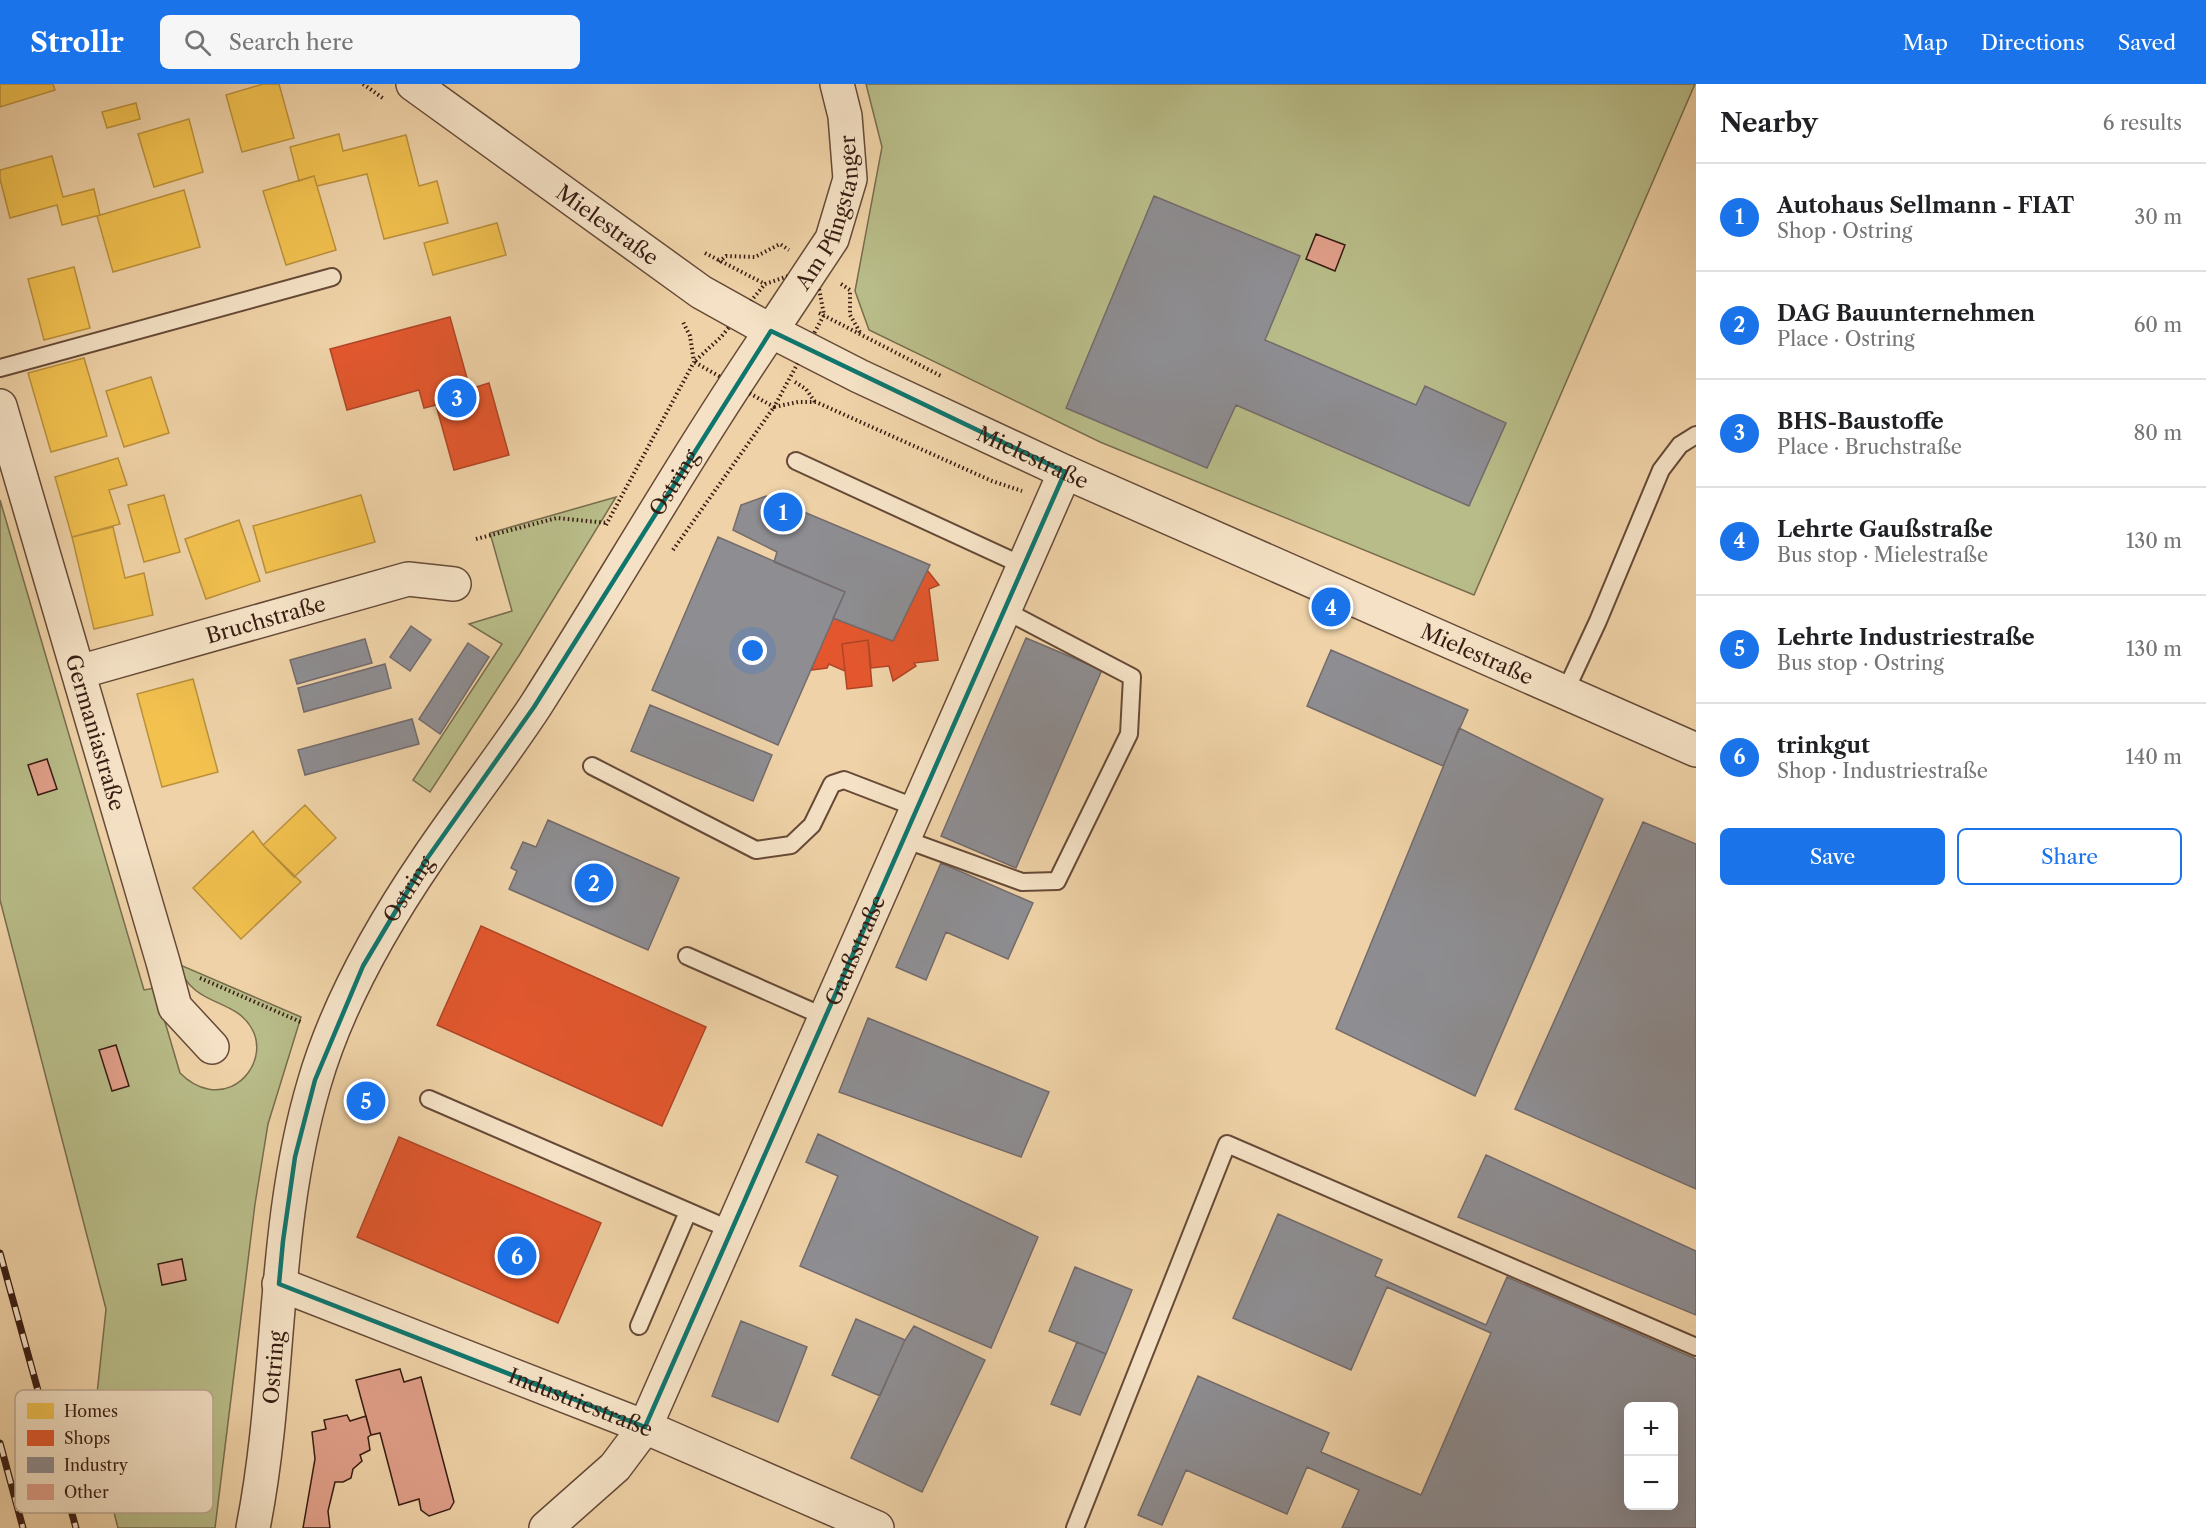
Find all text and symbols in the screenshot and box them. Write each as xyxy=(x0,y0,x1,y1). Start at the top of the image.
search box xyxy=(160,15,580,69)
text: Strollr xyxy=(30,25,124,59)
icon: search xyxy=(181,26,214,59)
text: Search here xyxy=(229,29,353,56)
text: Map xyxy=(1903,30,1948,55)
text: Directions xyxy=(1981,30,2085,55)
text: Saved xyxy=(2118,30,2176,55)
text: Nearby xyxy=(1720,107,1818,139)
text: 6 results xyxy=(2103,111,2182,135)
street label: Am Pfingstanger xyxy=(789,134,863,295)
street label: Mielestraße xyxy=(552,179,664,270)
text: Autohaus Sellmann - FIAT xyxy=(1777,192,2074,219)
text: 1 xyxy=(1735,205,1744,229)
text: 30 m xyxy=(2134,205,2182,229)
text: Shop · Ostring xyxy=(1777,219,1912,243)
text: DAG Bauunternehmen xyxy=(1777,300,2035,327)
text: 2 xyxy=(1734,313,1745,337)
text: 60 m xyxy=(2134,313,2182,337)
text: Place · Ostring xyxy=(1777,327,1915,351)
pin: 3 xyxy=(438,376,476,420)
text: BHS-Baustoffe xyxy=(1777,408,1944,435)
street label: Mielestraße xyxy=(973,420,1092,493)
text: 3 xyxy=(1734,421,1745,445)
text: 80 m xyxy=(2134,421,2182,445)
text: Place · Bruchstraße xyxy=(1777,435,1962,459)
street label: Ostring xyxy=(644,444,704,520)
pin: 1 xyxy=(764,490,802,534)
text: Lehrte Gaußstraße xyxy=(1777,516,1993,543)
text: 4 xyxy=(1734,529,1745,553)
text: 130 m xyxy=(2126,529,2182,553)
text: Bus stop · Mielestraße xyxy=(1777,543,1988,567)
pin: 4 xyxy=(1312,584,1350,630)
street label: Bruchstraße xyxy=(203,590,328,648)
street label: Mielestraße xyxy=(1417,618,1537,689)
text: Lehrte Industriestraße xyxy=(1777,624,2035,651)
your location xyxy=(738,636,767,665)
text: 5 xyxy=(1734,637,1745,661)
text: 130 m xyxy=(2126,637,2182,661)
street label: Germaniastraße xyxy=(61,651,130,813)
text: Bus stop · Ostring xyxy=(1777,651,1944,675)
text: trinkgut xyxy=(1777,732,1870,759)
text: 6 xyxy=(1734,745,1745,769)
text: 140 m xyxy=(2125,745,2182,769)
text: Shop · Industriestraße xyxy=(1777,759,1988,783)
button: Save xyxy=(1720,828,1945,885)
button: Share xyxy=(1957,828,2182,885)
street label: Ostring xyxy=(378,850,439,927)
pin: 2 xyxy=(574,860,614,906)
street label: Gaußstraße xyxy=(819,891,890,1009)
pin: 5 xyxy=(346,1078,386,1124)
pin: 6 xyxy=(498,1234,536,1278)
street label: Ostring xyxy=(258,1329,289,1405)
street label: Industriestraße xyxy=(505,1362,657,1441)
legend xyxy=(15,1390,213,1513)
text: Homes xyxy=(64,1401,118,1421)
map controls xyxy=(1624,1402,1678,1510)
button: + xyxy=(1624,1402,1678,1456)
text: Shops xyxy=(64,1428,110,1448)
text: Industry xyxy=(64,1455,129,1475)
button: − xyxy=(1624,1456,1678,1510)
text: Other xyxy=(64,1482,109,1502)

